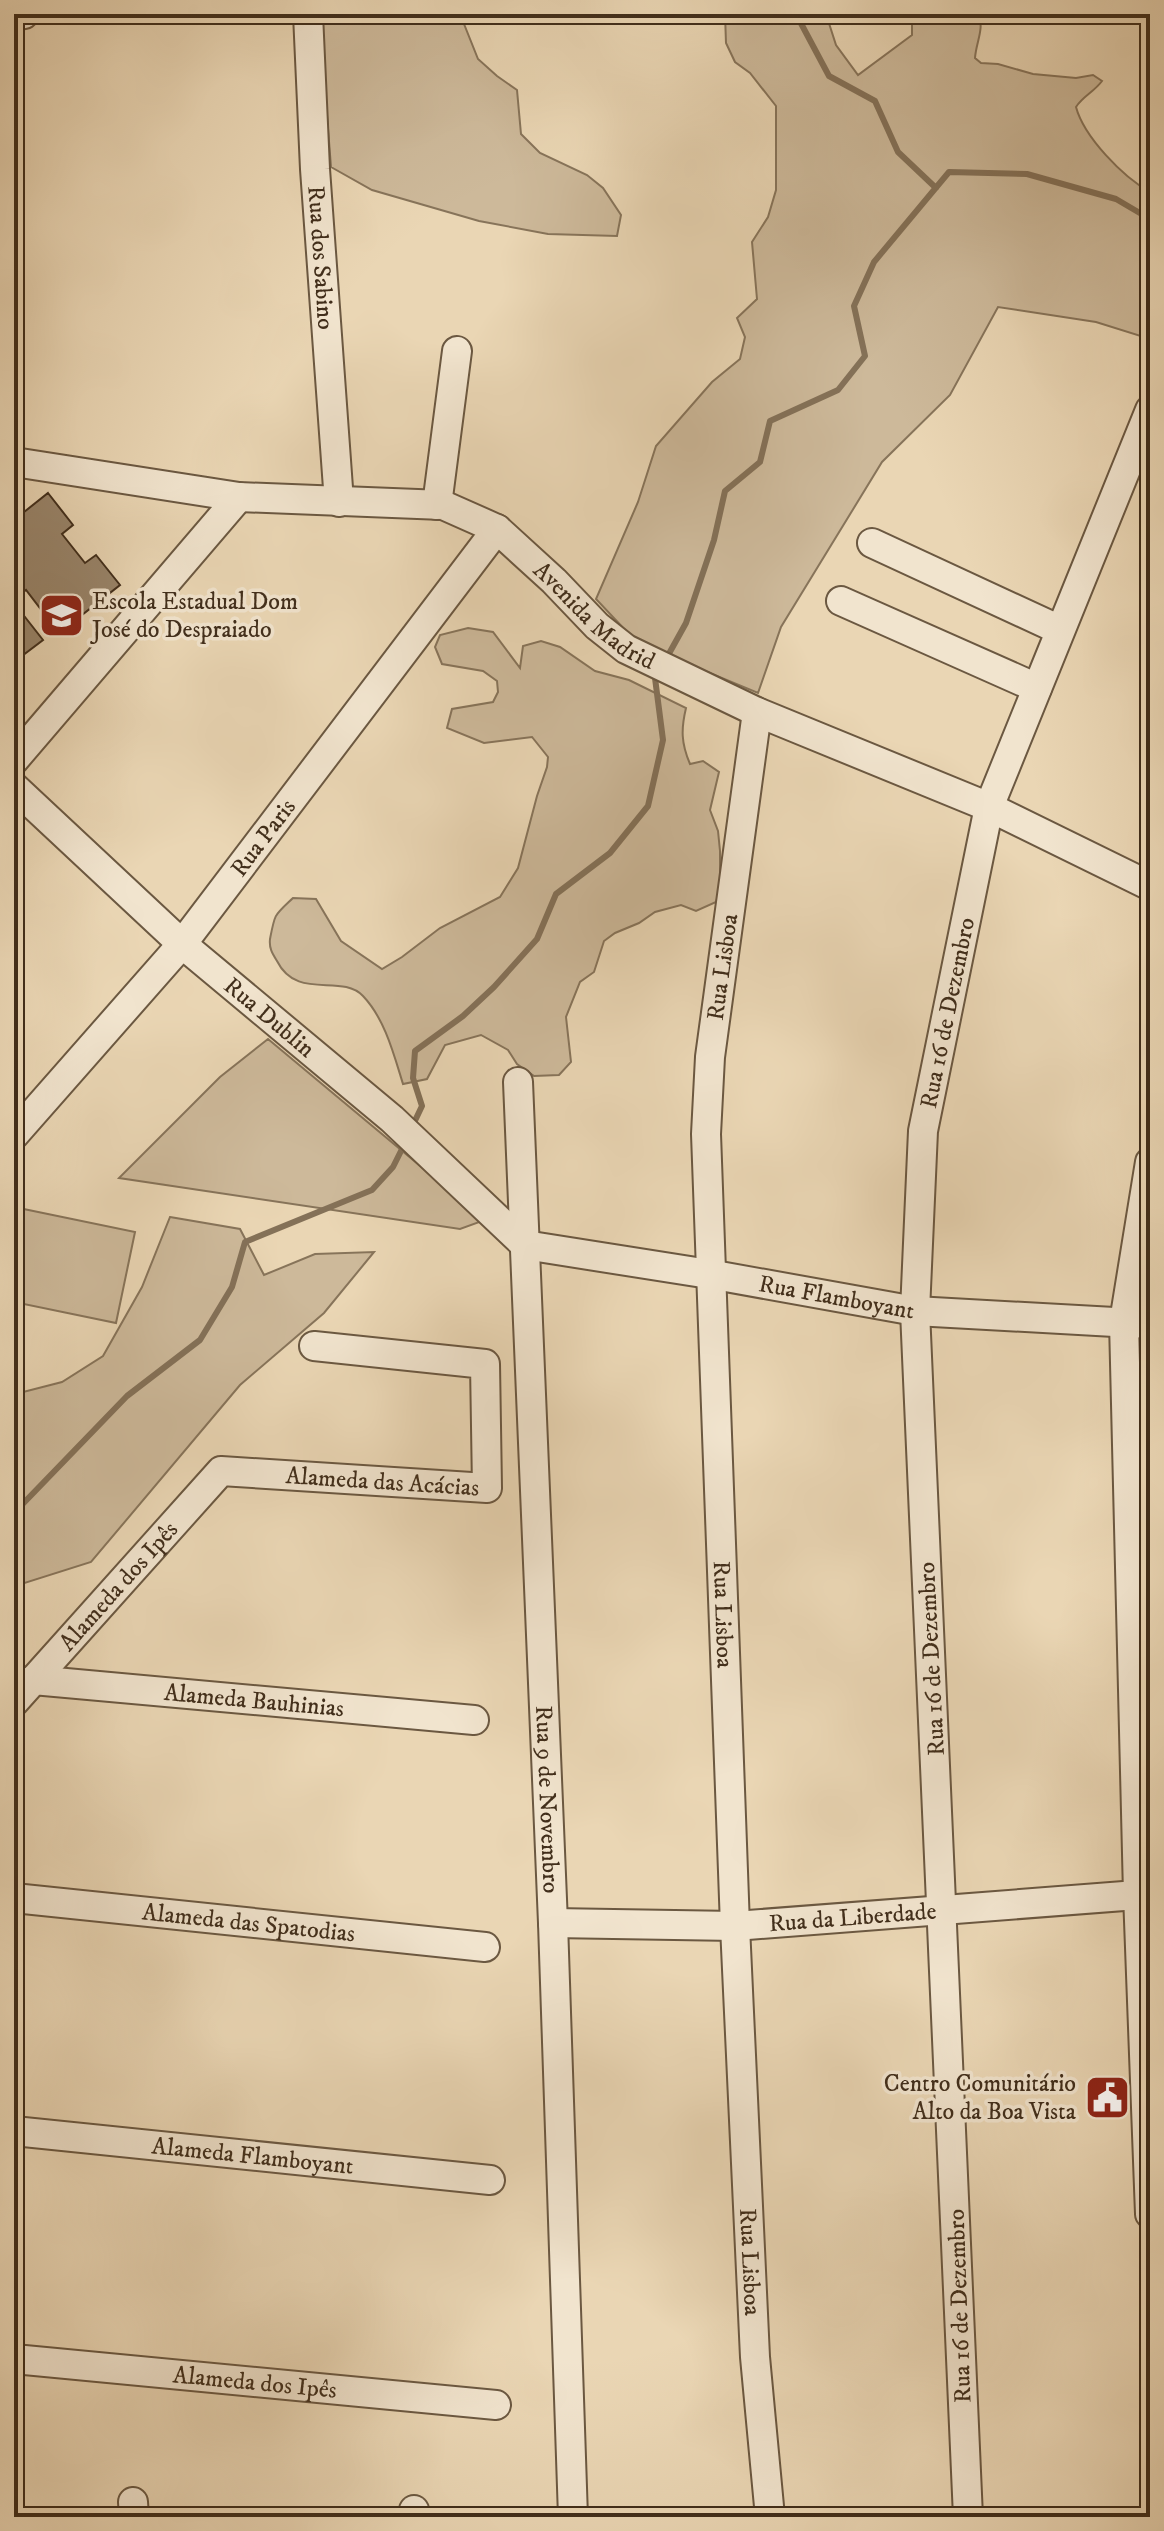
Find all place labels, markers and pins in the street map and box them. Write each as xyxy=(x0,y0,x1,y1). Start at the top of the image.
place label: Escola Estadual Dom José do Despraiado xyxy=(90,587,298,645)
school or university icon: Escola Estadual Dom José do Despraiado xyxy=(37,591,85,639)
place label: Centro Comunitário Alto da Boa Vista xyxy=(884,2069,1077,2127)
public building icon: Centro Comunitário Alto da Boa Vista xyxy=(1083,2073,1131,2121)

